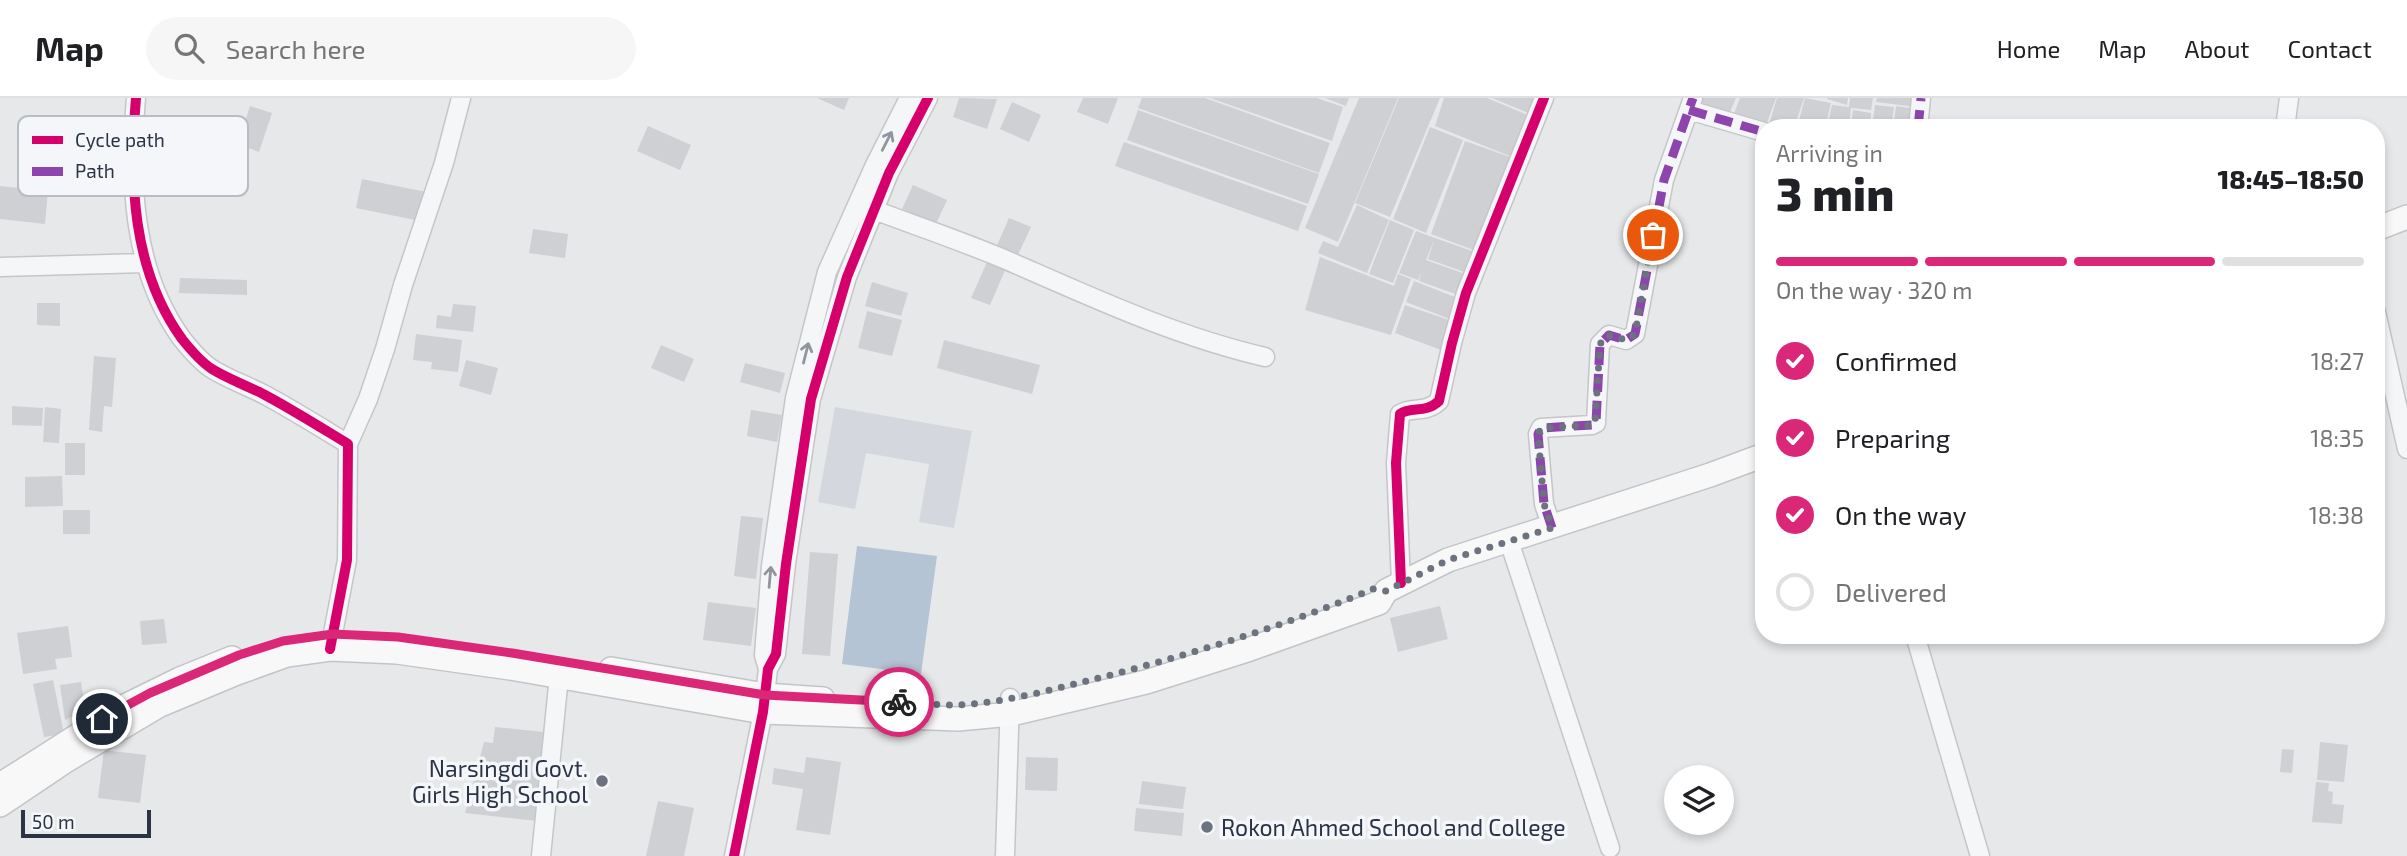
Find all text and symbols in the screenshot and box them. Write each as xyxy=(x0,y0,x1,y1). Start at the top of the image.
search box xyxy=(146,17,636,80)
text: Map xyxy=(35,28,104,68)
icon: search xyxy=(170,29,208,67)
text: Search here xyxy=(226,33,365,64)
text: Home xyxy=(1997,34,2060,63)
text: Map xyxy=(2098,34,2146,63)
text: About xyxy=(2184,34,2250,63)
text: Contact xyxy=(2288,34,2372,63)
legend xyxy=(18,116,248,196)
text: Cycle path xyxy=(75,128,165,151)
one-way arrow xyxy=(880,131,894,152)
text: Arriving in xyxy=(1776,139,1883,167)
text: Path xyxy=(75,159,115,182)
text: 18:45–18:50 xyxy=(2218,163,2364,194)
text: 3 min xyxy=(1776,165,1894,220)
pin xyxy=(1623,205,1683,265)
icon: bag xyxy=(1634,216,1672,254)
text: On the way · 320 m xyxy=(1776,276,1972,304)
one-way arrow xyxy=(800,342,813,365)
icon: check xyxy=(1776,342,1814,380)
text: Confirmed xyxy=(1835,345,1958,376)
text: 18:27 xyxy=(2311,347,2364,375)
icon: check xyxy=(1776,419,1814,457)
text: Preparing xyxy=(1835,422,1950,453)
text: 18:35 xyxy=(2310,424,2364,452)
icon: check xyxy=(1776,496,1814,534)
text: On the way xyxy=(1835,499,1966,530)
text: 18:38 xyxy=(2309,501,2364,529)
one-way arrow xyxy=(764,567,777,589)
text: Delivered xyxy=(1835,576,1947,607)
courier xyxy=(864,667,934,737)
icon: bike xyxy=(880,683,918,721)
pin xyxy=(72,689,132,749)
icon: home xyxy=(83,700,121,738)
place label: Narsingdi Govt. Girls High School xyxy=(412,754,588,808)
map controls xyxy=(1664,765,1734,835)
button: layers xyxy=(1664,765,1734,835)
marker: Narsingdi Govt. Girls High School xyxy=(594,773,610,789)
scale bar xyxy=(21,807,150,839)
text: 50 m xyxy=(32,810,75,833)
place label: Rokon Ahmed School and College xyxy=(1221,813,1566,841)
marker: Rokon Ahmed School and College xyxy=(1199,819,1215,835)

